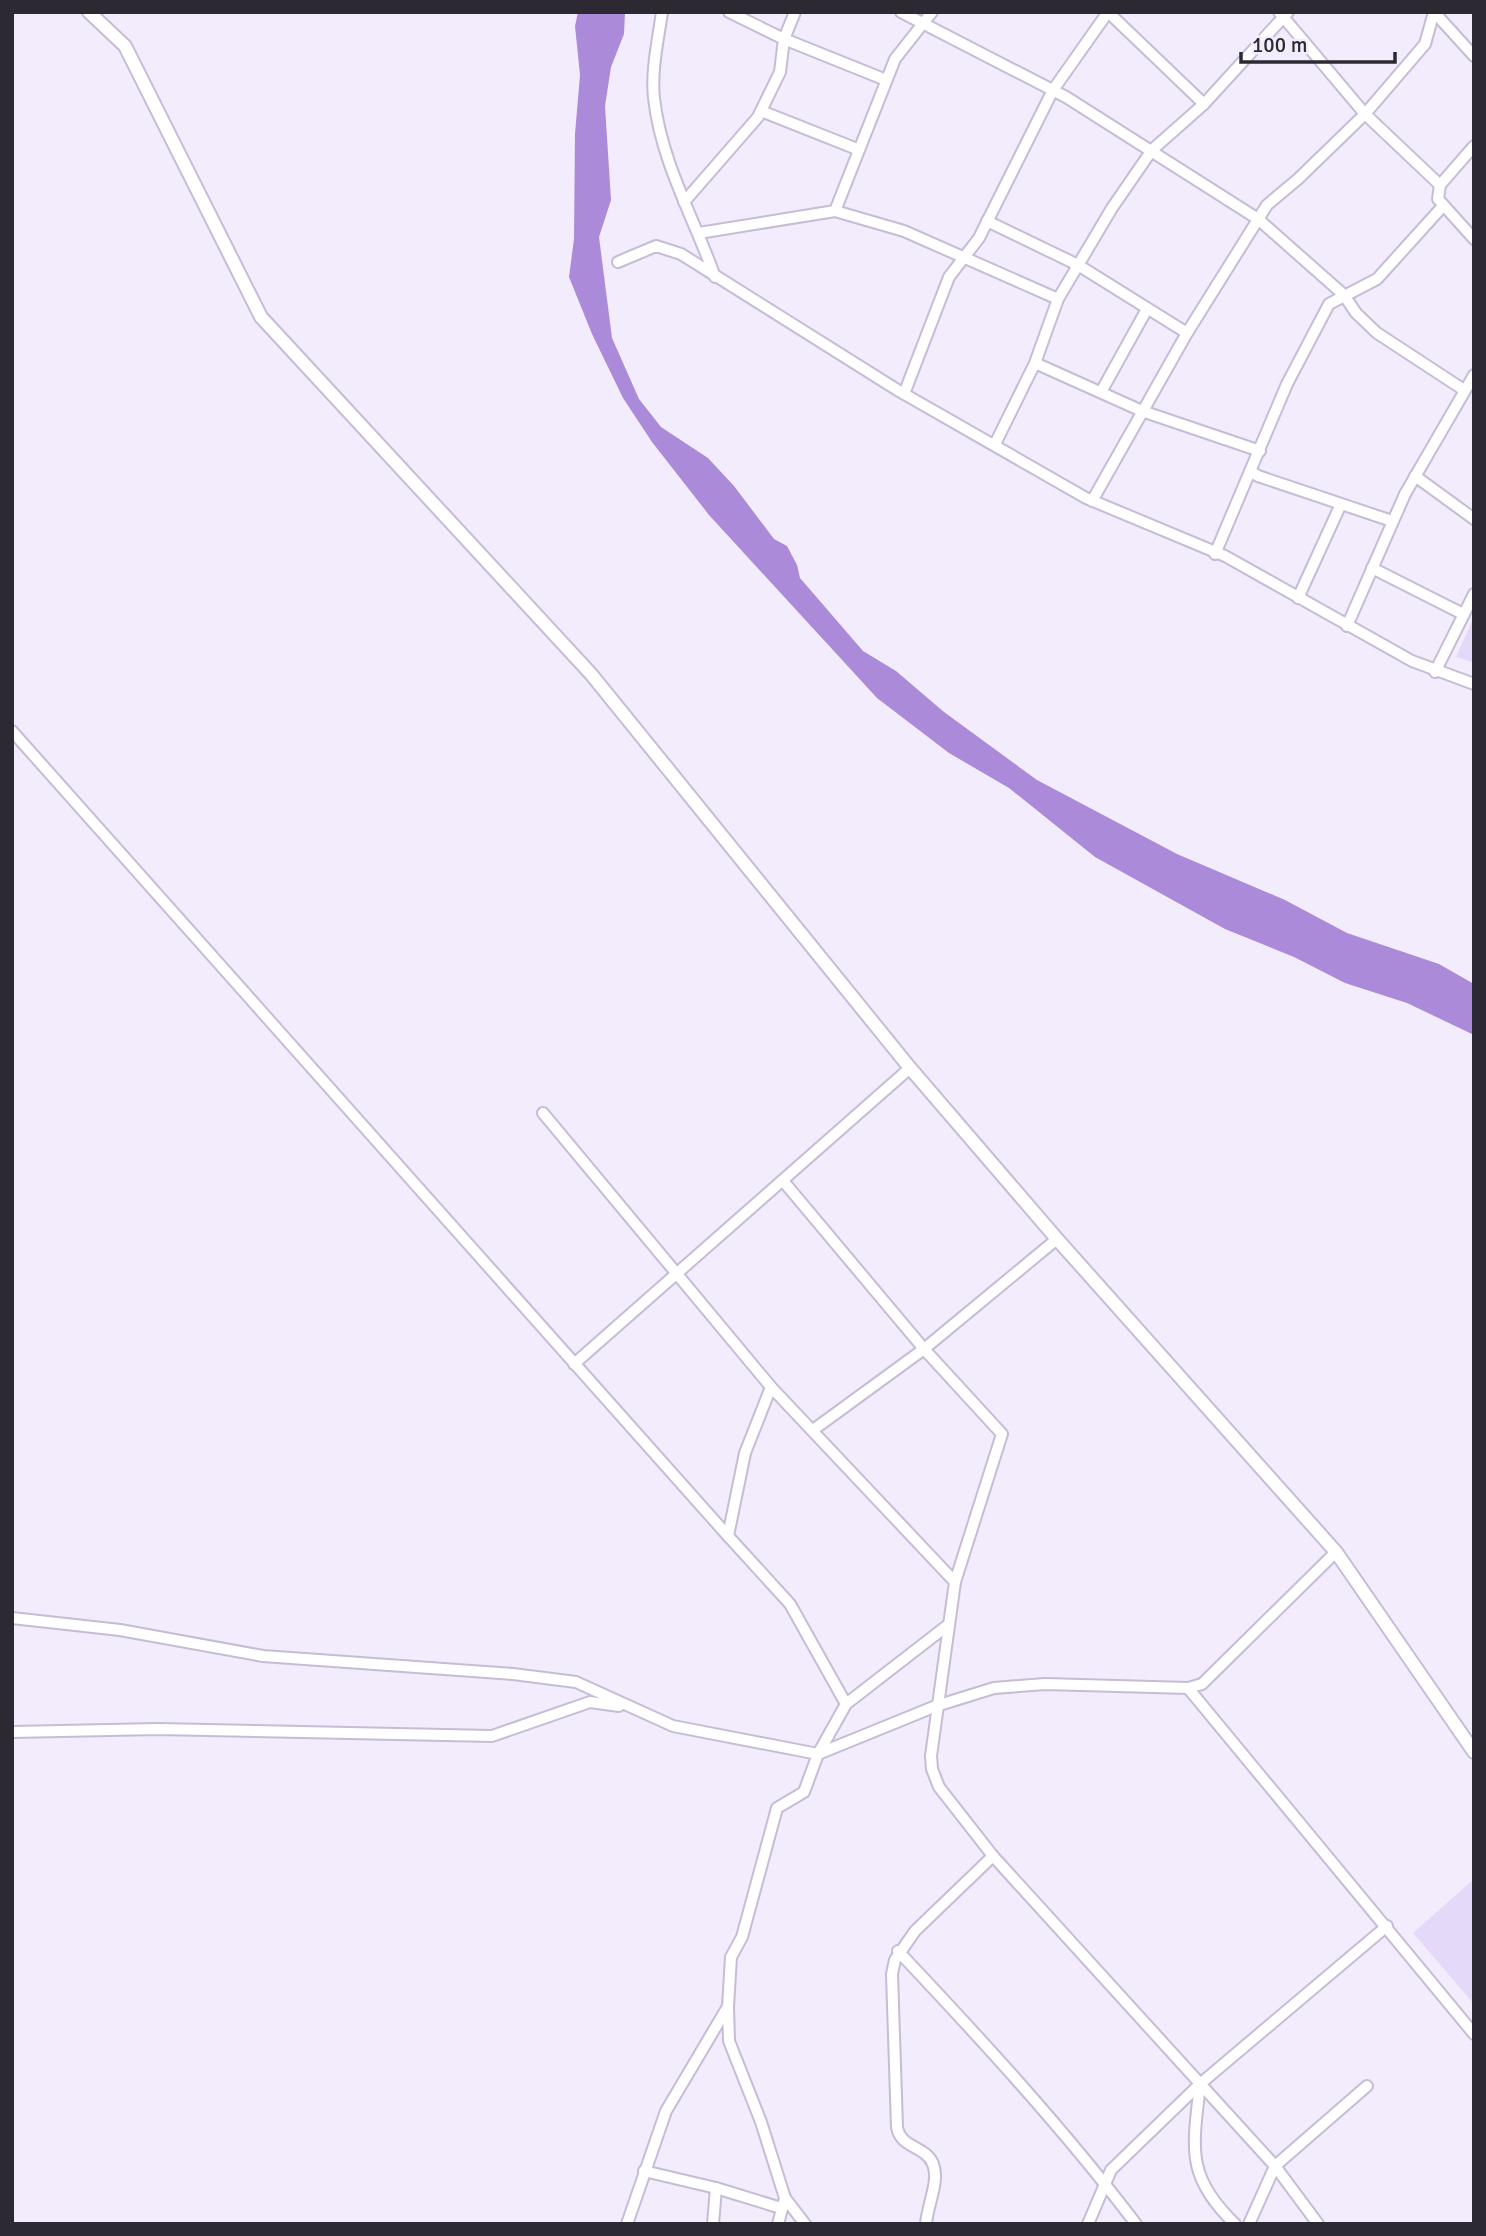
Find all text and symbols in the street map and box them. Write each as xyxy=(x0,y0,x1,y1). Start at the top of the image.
scale bar xyxy=(1241,21,1395,65)
text: 100 m xyxy=(1252,32,1307,58)

